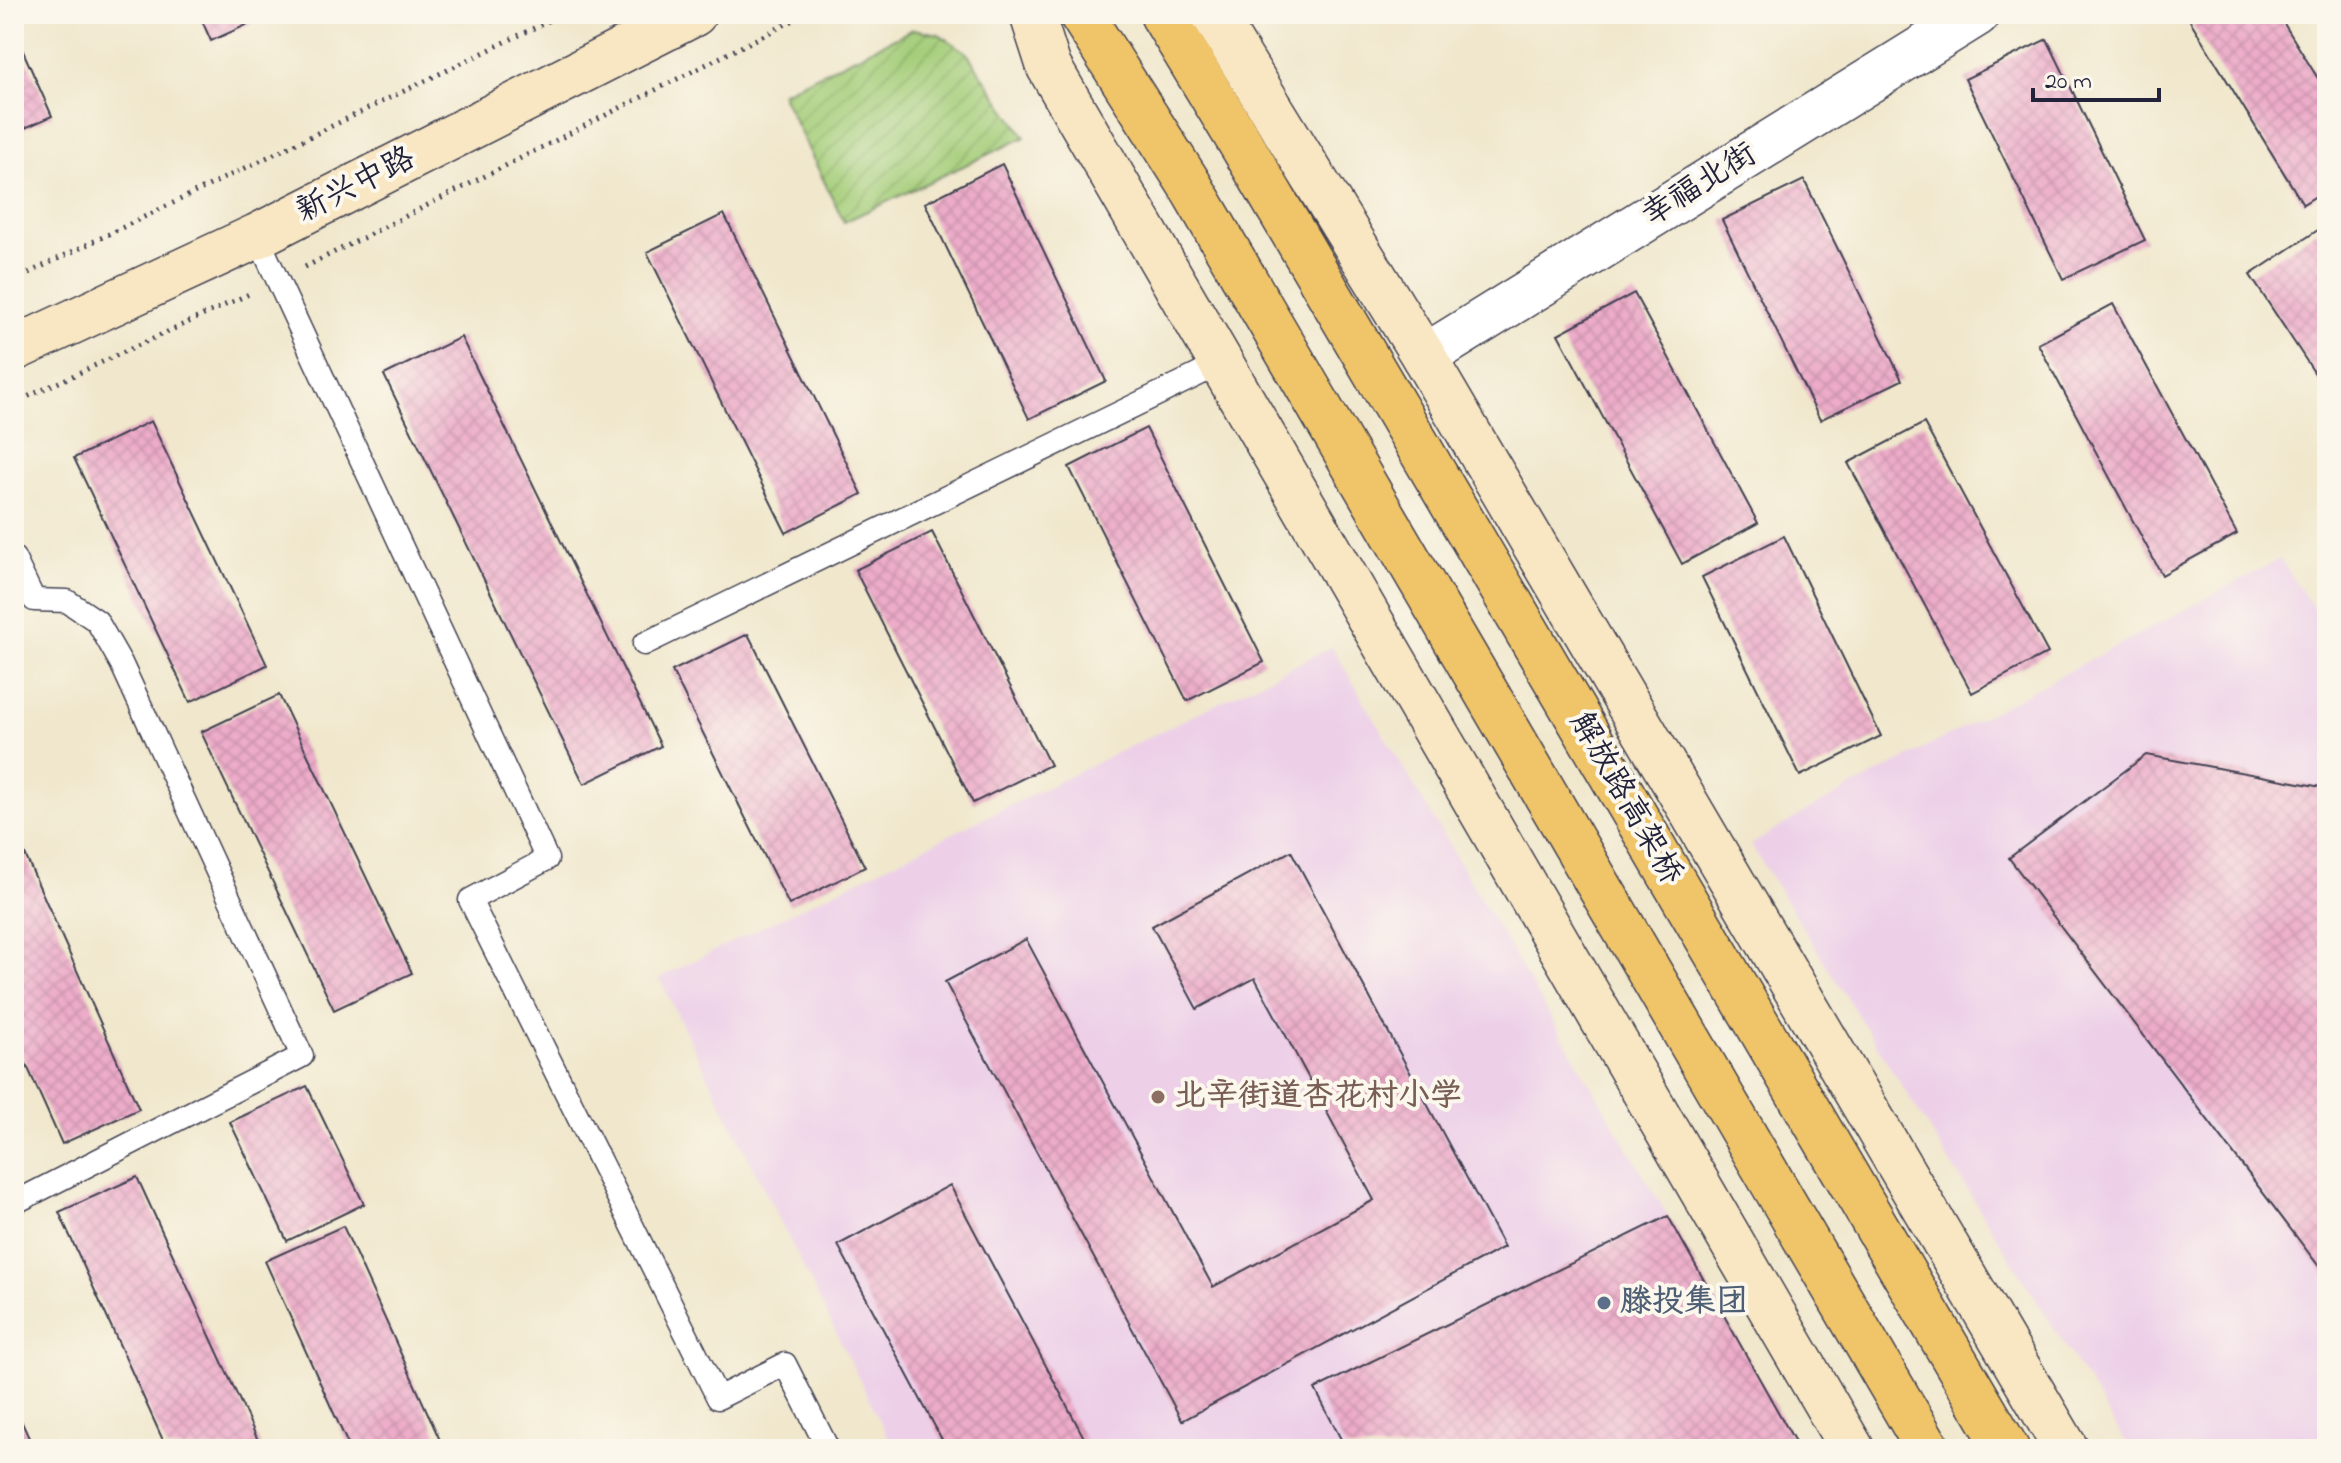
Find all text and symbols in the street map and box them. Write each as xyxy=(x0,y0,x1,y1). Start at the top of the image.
scale bar xyxy=(2033,52,2159,102)
text: 20 m xyxy=(2045,65,2092,100)
street label: 幸福北街 xyxy=(1633,132,1767,240)
street label: 新兴中路 xyxy=(288,136,424,236)
street label: 解放路高架桥 xyxy=(1557,704,1693,894)
place label: 北辛街道杏花村小学 xyxy=(1174,1074,1462,1121)
marker: 北辛街道杏花村小学 xyxy=(1149,1088,1167,1106)
place label: 滕投集团 xyxy=(1620,1280,1748,1327)
marker: 滕投集团 xyxy=(1595,1294,1613,1312)

